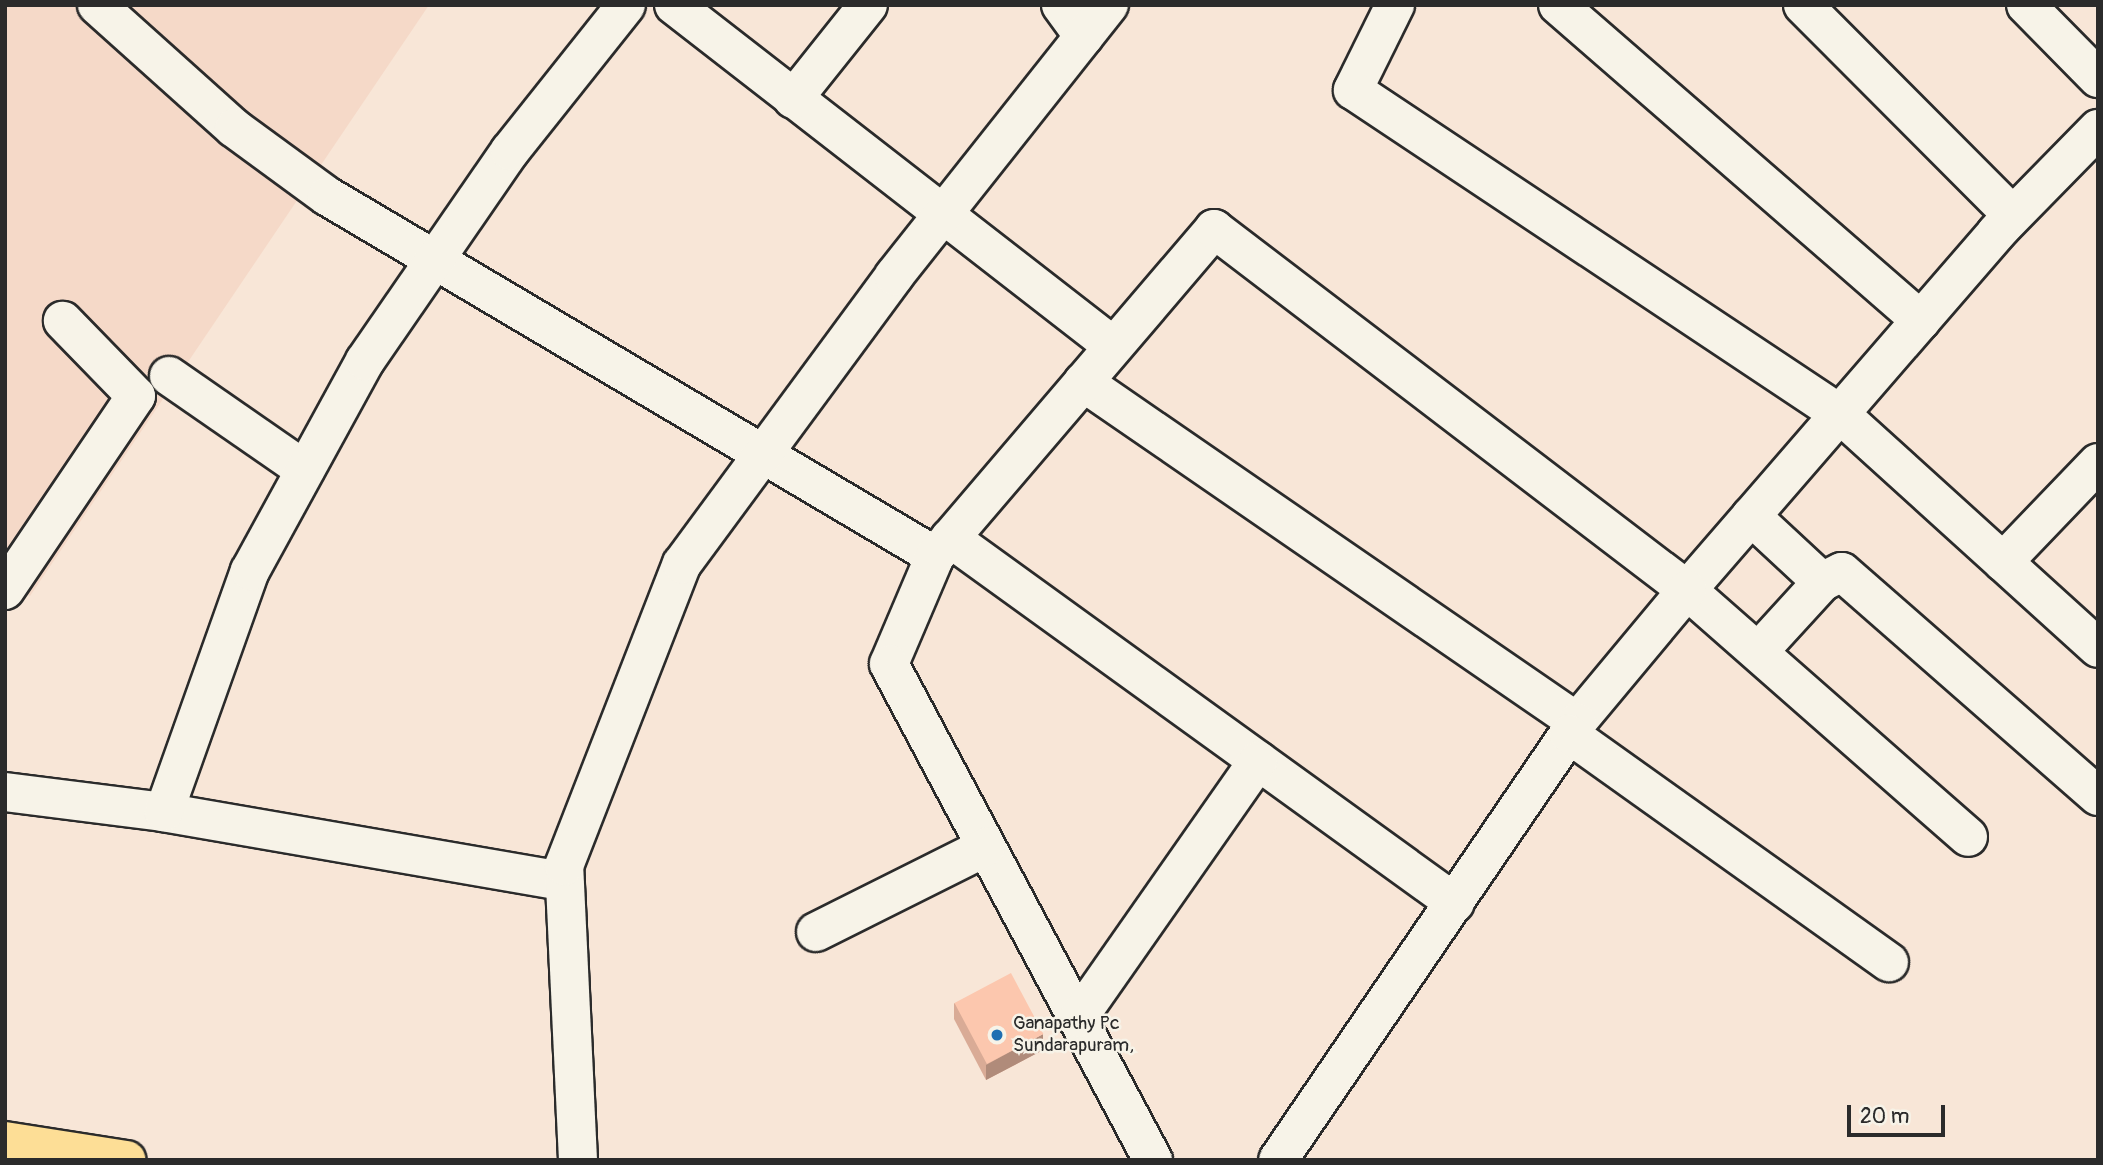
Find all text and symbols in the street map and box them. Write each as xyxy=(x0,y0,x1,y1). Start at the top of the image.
place label: Ganapathy Pc Sundarapuram, xyxy=(1013,1013,1134,1057)
marker: Ganapathy Pc Sundarapuram, xyxy=(987,1025,1007,1045)
scale bar xyxy=(1851,1092,1949,1136)
text: 20 m xyxy=(1860,1103,1909,1130)

